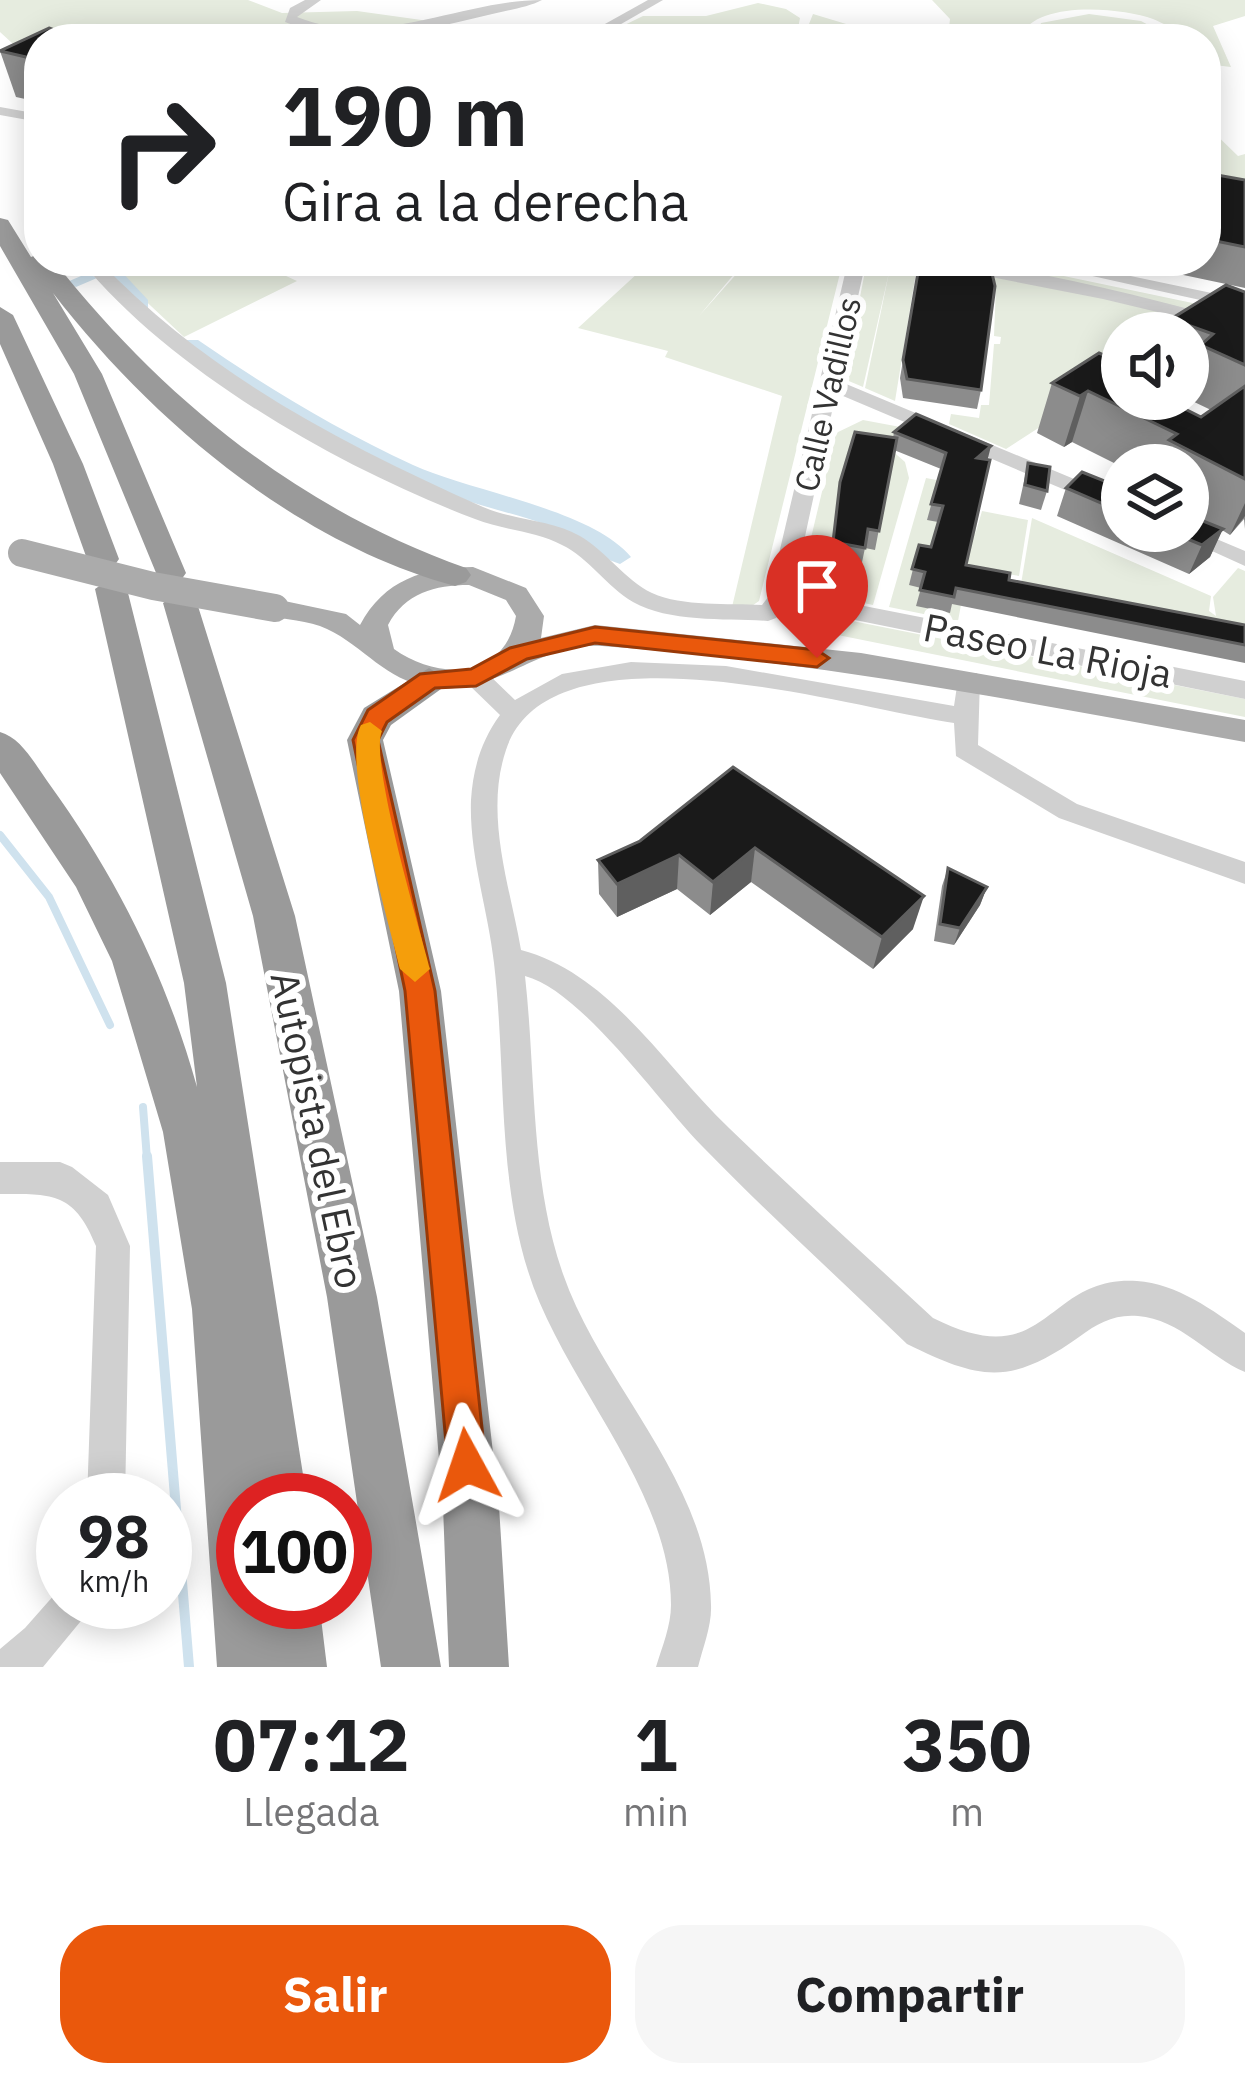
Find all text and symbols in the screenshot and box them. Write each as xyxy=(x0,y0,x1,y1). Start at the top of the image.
text: 190 m xyxy=(282,60,528,169)
icon: right xyxy=(84,72,240,228)
text: Gira a la derecha xyxy=(282,166,689,236)
street label: Calle Vadillos xyxy=(784,293,870,495)
map controls xyxy=(1101,312,1209,552)
button: sound xyxy=(1101,312,1209,420)
button: layers xyxy=(1101,444,1209,552)
pin xyxy=(766,535,868,658)
icon: arrive xyxy=(784,553,850,619)
street label: Paseo La Rioja xyxy=(919,601,1177,699)
street label: Autopista del Ebro xyxy=(260,967,376,1293)
position arrow xyxy=(404,1402,530,1528)
speed limit sign: 100 xyxy=(216,1473,372,1629)
text: 98 xyxy=(78,1496,150,1575)
text: km/h xyxy=(79,1561,149,1600)
text: 07:12 xyxy=(213,1697,410,1791)
text: 1 xyxy=(634,1697,678,1791)
text: 350 xyxy=(902,1697,1032,1791)
text: Llegada xyxy=(243,1786,380,1837)
text: min xyxy=(623,1786,689,1837)
text: m xyxy=(950,1786,984,1837)
button: Salir xyxy=(60,1925,611,2063)
button: Compartir xyxy=(635,1925,1185,2063)

